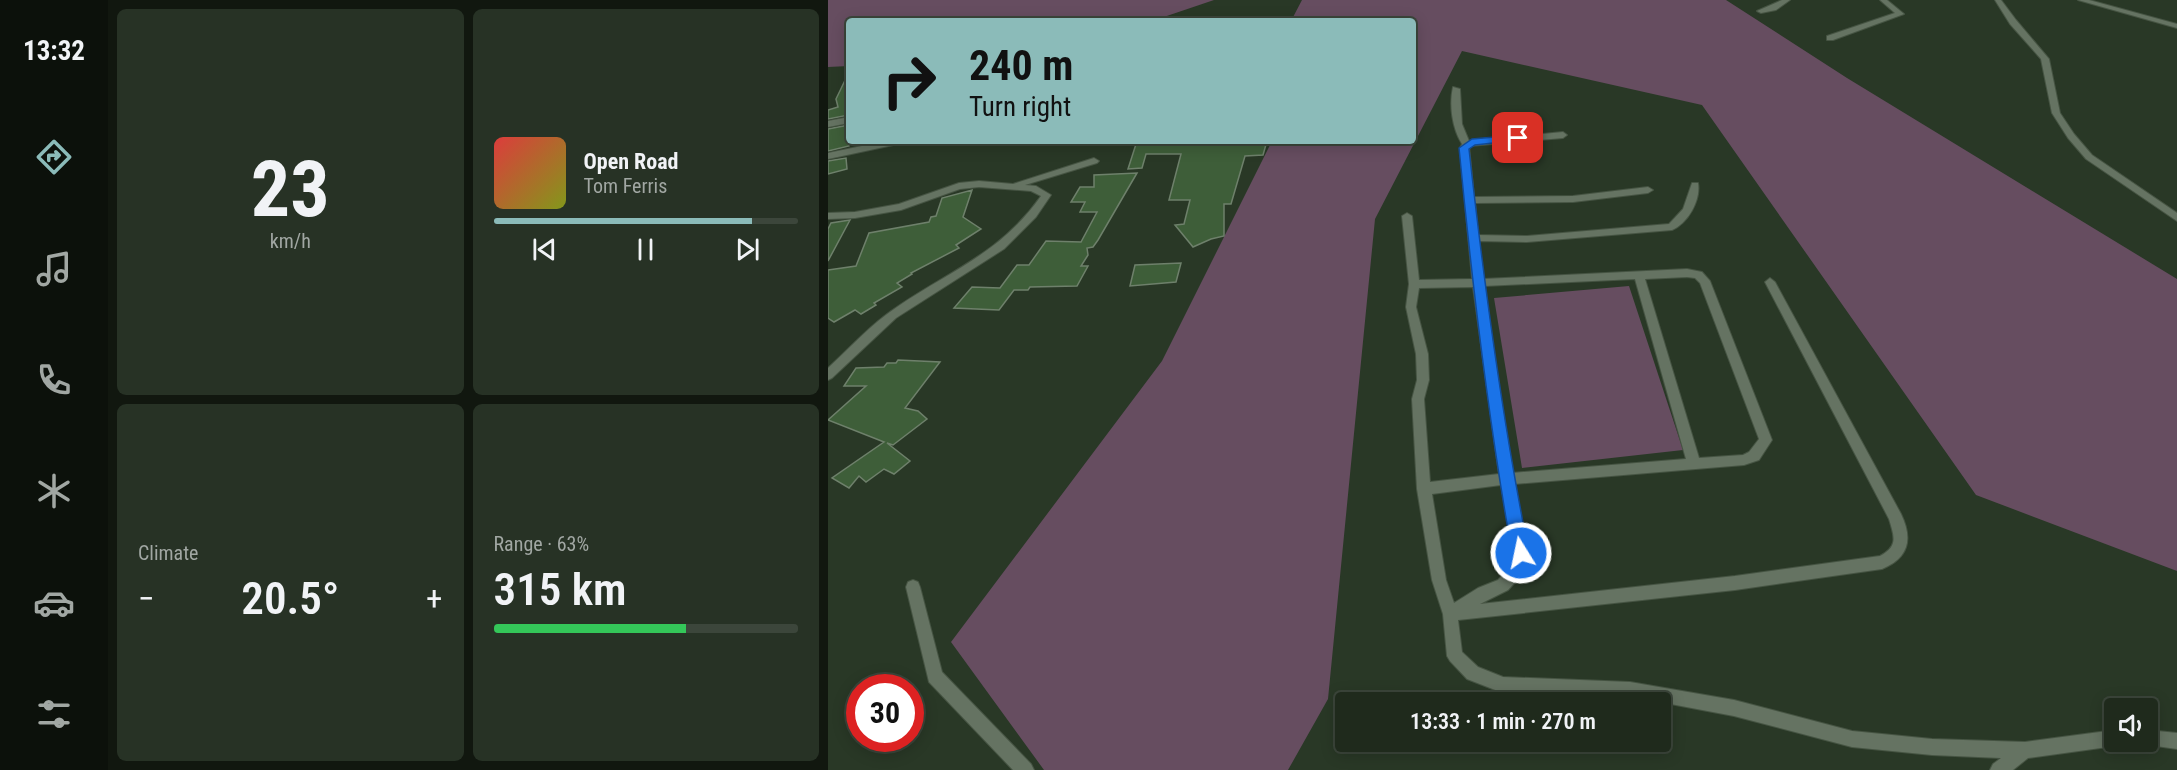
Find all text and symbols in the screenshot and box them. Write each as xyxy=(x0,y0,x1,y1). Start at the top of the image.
text: 13:32 xyxy=(23,35,85,67)
text: 240 m xyxy=(969,41,1074,90)
icon: right xyxy=(870,42,948,120)
text: Turn right xyxy=(969,91,1071,123)
pin xyxy=(1492,112,1543,163)
icon: arrive xyxy=(1501,121,1534,154)
icon: directions xyxy=(33,136,75,178)
text: 23 xyxy=(251,144,330,235)
text: Open Road xyxy=(584,149,678,174)
text: Tom Ferris xyxy=(584,174,667,198)
text: km/h xyxy=(270,229,311,253)
icon: previous xyxy=(528,233,561,266)
icon: pause xyxy=(629,233,662,266)
icon: next xyxy=(731,233,764,266)
icon: music xyxy=(33,248,75,290)
icon: phone xyxy=(33,359,75,401)
icon: climate xyxy=(33,470,75,512)
position arrow xyxy=(1489,521,1553,585)
text: Range · 63% xyxy=(494,532,589,556)
text: Climate xyxy=(138,541,198,565)
text: 315 km xyxy=(494,563,627,616)
text: 20.5° xyxy=(241,572,339,625)
text: − xyxy=(138,579,155,618)
text: + xyxy=(426,579,442,618)
icon: car xyxy=(33,582,75,624)
speed limit sign: 30 xyxy=(846,674,924,752)
icon: filters xyxy=(33,693,75,735)
map controls xyxy=(2104,698,2158,752)
button: sound xyxy=(2104,698,2158,752)
text: 13:33 · 1 min · 270 m xyxy=(1410,709,1596,734)

